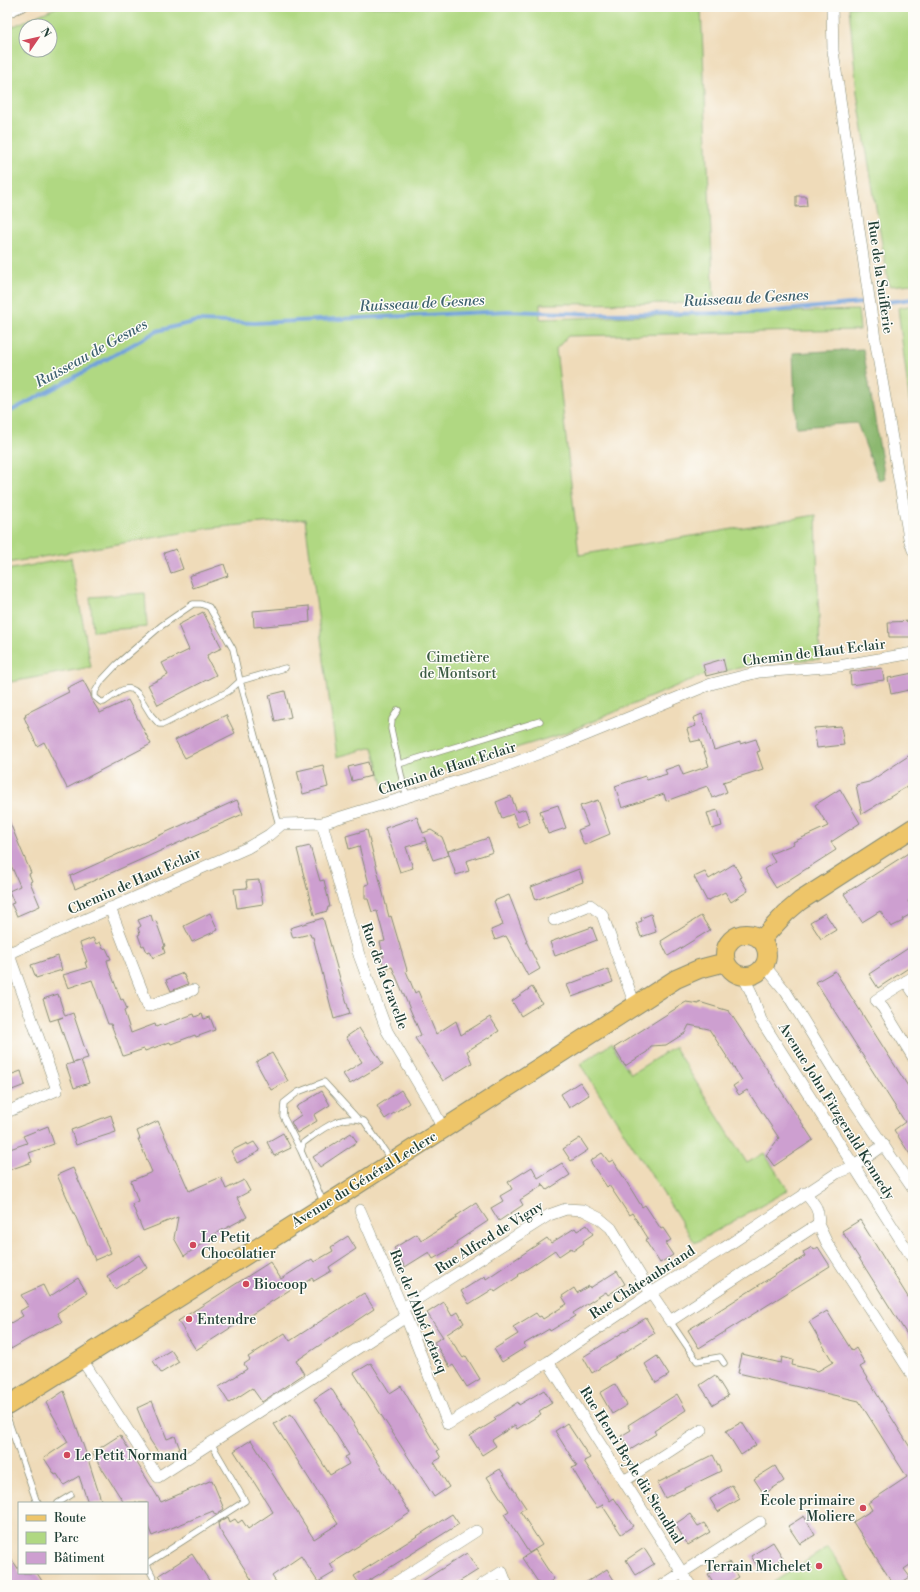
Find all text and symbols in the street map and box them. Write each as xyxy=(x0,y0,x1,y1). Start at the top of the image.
north arrow xyxy=(18,18,58,58)
text: N xyxy=(37,25,54,41)
street label: Rue de la Suifferie xyxy=(863,219,897,335)
water label: Ruisseau de Gesnes xyxy=(682,286,810,311)
water label: Ruisseau de Gesnes xyxy=(358,291,486,316)
water label: Ruisseau de Gesnes xyxy=(31,315,151,393)
street label: Chemin de Haut Eclair xyxy=(742,635,887,671)
park label: Cimetière de Montsort xyxy=(420,649,496,683)
street label: Chemin de Haut Eclair xyxy=(376,738,518,800)
street label: Chemin de Haut Eclair xyxy=(65,844,204,919)
street label: Rue de la Gravelle xyxy=(356,921,412,1032)
street label: Avenue John Fitzgerald Kennedy xyxy=(773,1019,898,1204)
street label: Avenue du Général Leclerc xyxy=(288,1128,441,1233)
street label: Rue Alfred de Vigny xyxy=(432,1197,547,1278)
place label: Le Petit Chocolatier xyxy=(201,1229,276,1263)
marker: Le Petit Chocolatier xyxy=(188,1240,198,1250)
street label: Rue Châteaubriand xyxy=(587,1242,699,1324)
street label: Rue de l'Abbé Letacq xyxy=(385,1247,451,1376)
place label: Biocoop xyxy=(253,1276,307,1294)
marker: Biocoop xyxy=(241,1279,251,1289)
place label: Entendre xyxy=(197,1311,256,1329)
marker: Entendre xyxy=(184,1314,194,1324)
street label: Rue Henri Beyle dit Stendhal xyxy=(575,1384,687,1547)
place label: Le Petit Normand xyxy=(75,1447,187,1465)
marker: Le Petit Normand xyxy=(62,1450,72,1460)
place label: École primaire Moliere xyxy=(760,1490,855,1526)
legend xyxy=(18,1502,148,1574)
marker: École primaire Moliere xyxy=(858,1503,868,1513)
text: Route xyxy=(54,1511,86,1526)
text: Parc xyxy=(54,1531,79,1546)
text: Bâtiment xyxy=(53,1551,105,1566)
place label: Terrain Michelet xyxy=(705,1558,811,1576)
marker: Terrain Michelet xyxy=(814,1561,824,1571)

